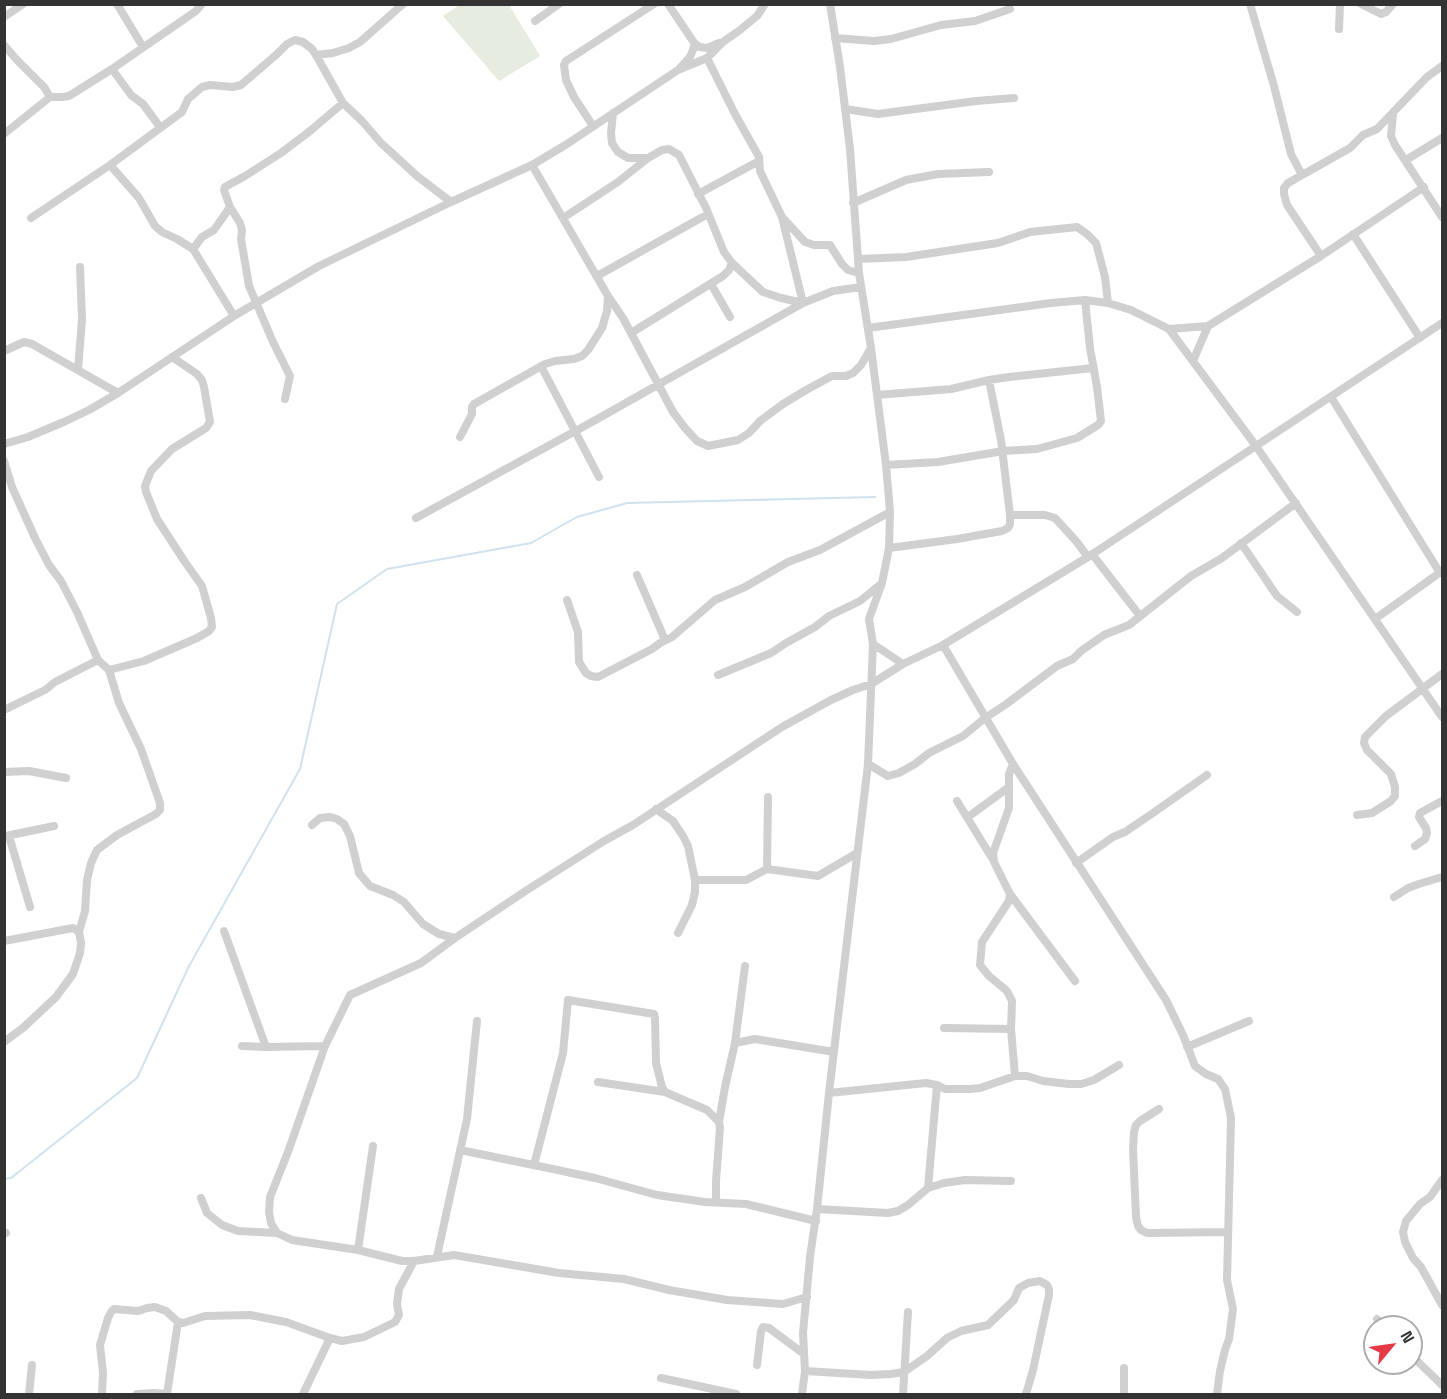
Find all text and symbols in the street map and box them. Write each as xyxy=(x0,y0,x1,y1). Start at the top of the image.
north arrow xyxy=(1363,1315,1423,1375)
text: N xyxy=(1396,1327,1419,1347)

